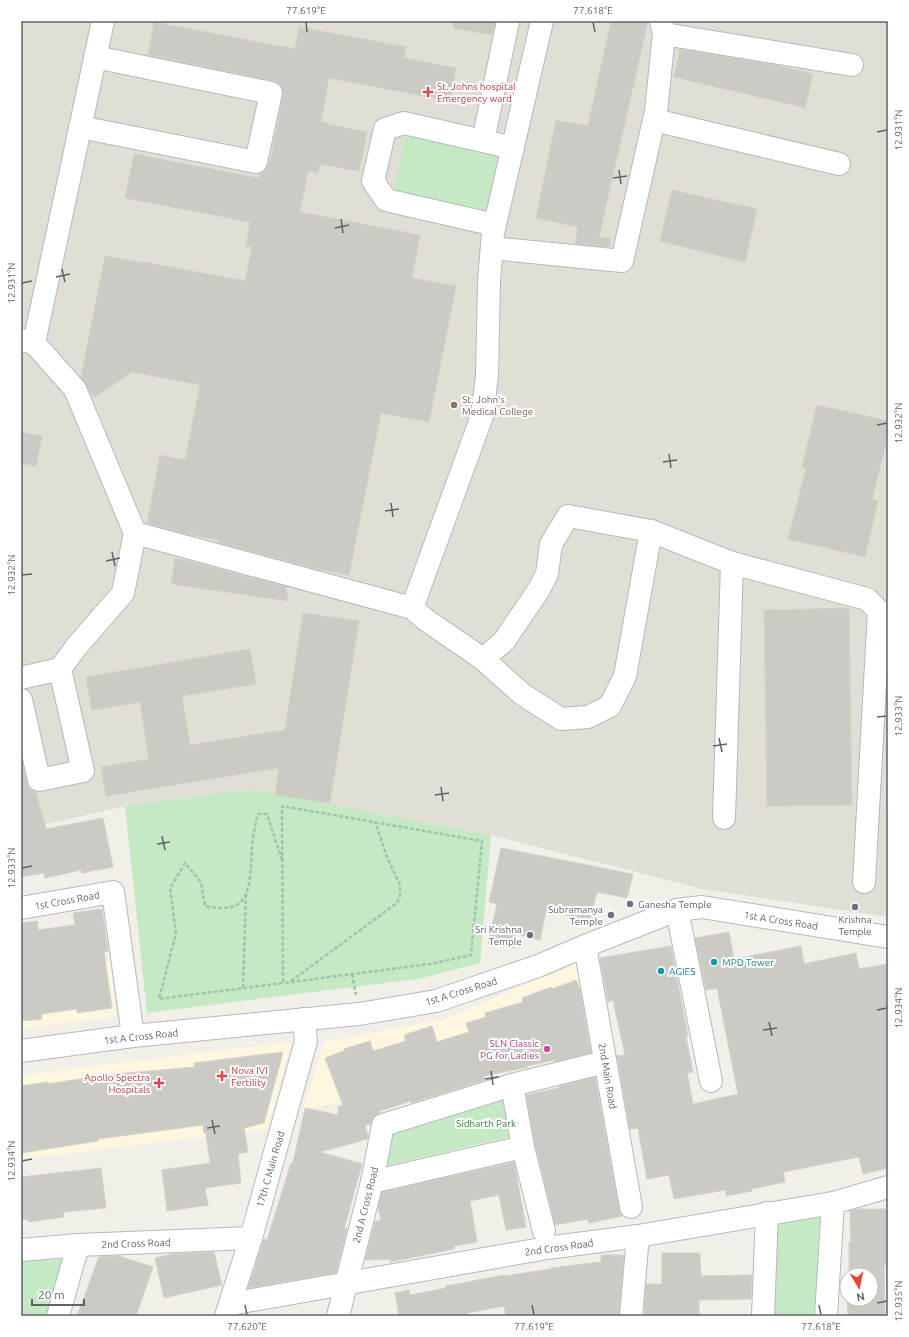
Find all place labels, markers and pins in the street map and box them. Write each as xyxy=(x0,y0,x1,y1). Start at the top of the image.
place label: St. Johns hospital Emergency ward xyxy=(437,81,516,104)
marker: St. Johns hospital Emergency ward xyxy=(422,86,434,98)
place label: St. John's Medical College xyxy=(462,394,533,417)
marker: St. John's Medical College xyxy=(449,400,459,410)
marker: Ganesha Temple xyxy=(625,899,635,909)
place label: Ganesha Temple xyxy=(638,899,712,910)
marker: Krishna Temple xyxy=(850,902,860,912)
place label: Subramanya Temple xyxy=(548,904,603,927)
marker: Subramanya Temple xyxy=(606,910,616,920)
place label: Krishna Temple xyxy=(838,914,872,937)
place label: Sri Krishna Temple xyxy=(475,924,522,947)
marker: Sri Krishna Temple xyxy=(525,930,535,940)
marker: MPD Tower xyxy=(709,957,719,967)
place label: MPD Tower xyxy=(722,957,774,968)
marker: AGIES xyxy=(656,966,666,976)
place label: AGIES xyxy=(669,966,695,977)
place label: SLN Classic PG for Ladies xyxy=(480,1038,539,1061)
marker: SLN Classic PG for Ladies xyxy=(542,1044,552,1054)
place label: Nova IVI Fertility xyxy=(231,1065,268,1088)
marker: Nova IVI Fertility xyxy=(216,1070,228,1082)
place label: Apollo Spectra Hospitals xyxy=(84,1072,150,1095)
marker: Apollo Spectra Hospitals xyxy=(153,1077,165,1089)

